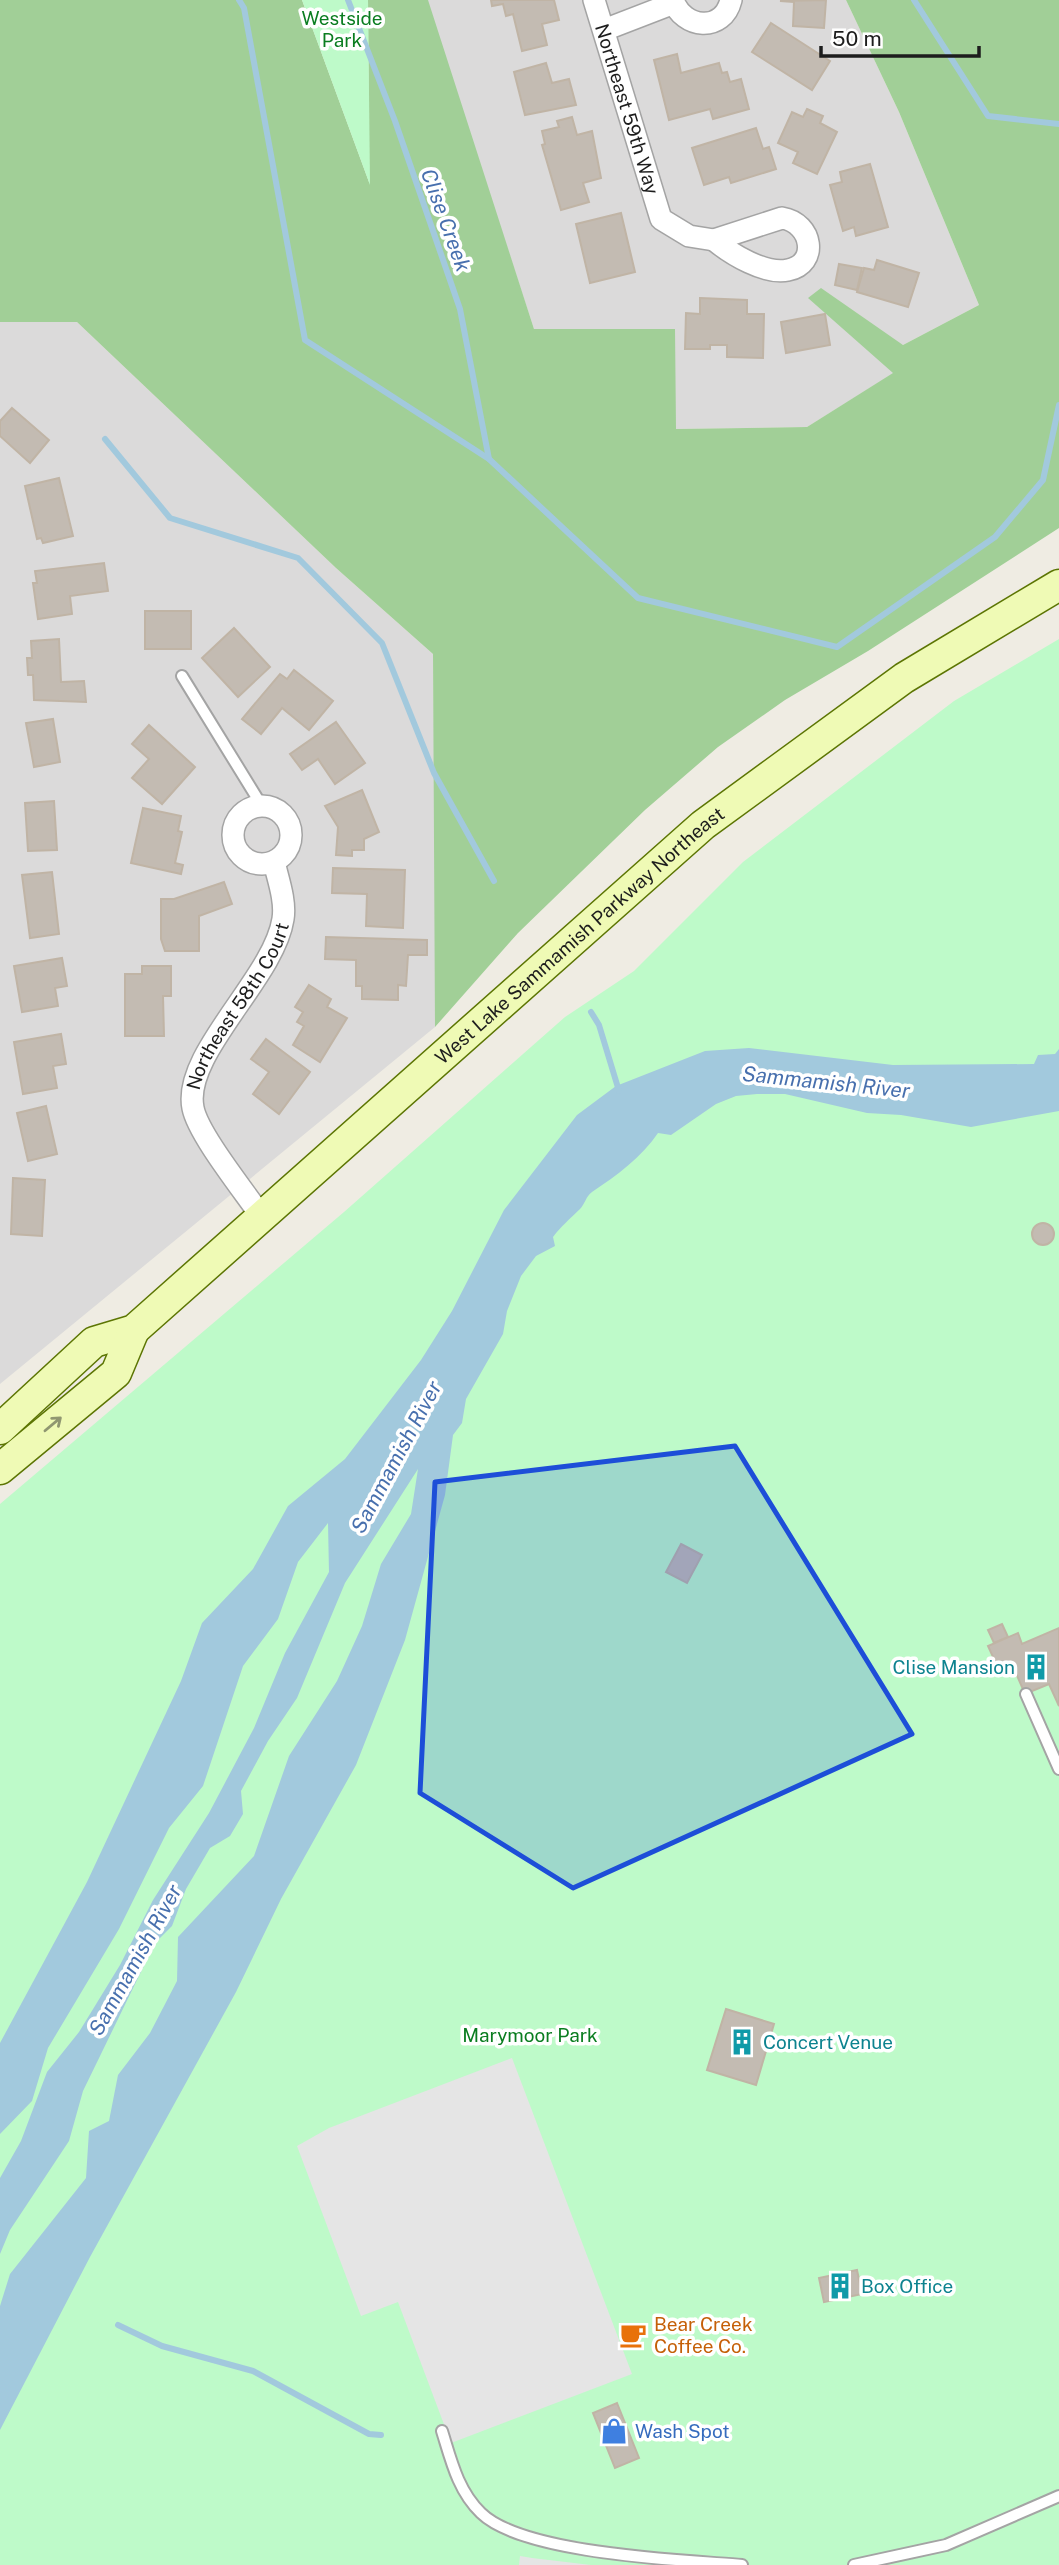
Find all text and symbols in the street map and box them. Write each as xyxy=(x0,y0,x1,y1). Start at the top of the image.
park label: Westside Park xyxy=(301,7,383,51)
scale bar xyxy=(821,14,978,58)
street label: Northeast 59th Way xyxy=(591,21,664,197)
text: 50 m xyxy=(832,26,882,51)
water label: Clise Creek xyxy=(416,165,476,276)
street label: West Lake Sammamish Parkway Northeast xyxy=(431,802,728,1069)
street label: Northeast 58th Court xyxy=(182,920,293,1092)
water label: Sammamish River xyxy=(741,1061,912,1103)
water label: Sammamish River xyxy=(345,1376,447,1537)
one-way arrow xyxy=(44,1416,62,1432)
building icon: Clise Mansion xyxy=(1021,1652,1051,1682)
place label: Clise Mansion xyxy=(893,1656,1015,1678)
water label: Sammamish River xyxy=(83,1879,187,2040)
park label: Marymoor Park xyxy=(462,2024,598,2046)
building icon: Concert Venue xyxy=(727,2027,757,2057)
place label: Concert Venue xyxy=(763,2031,893,2053)
building icon: Box Office xyxy=(825,2271,855,2301)
place label: Box Office xyxy=(861,2275,953,2297)
place label: Bear Creek Coffee Co. xyxy=(654,2313,753,2357)
cafe icon: Bear Creek Coffee Co. xyxy=(618,2320,648,2350)
shop icon: Wash Spot xyxy=(599,2416,629,2446)
place label: Wash Spot xyxy=(635,2420,730,2442)

